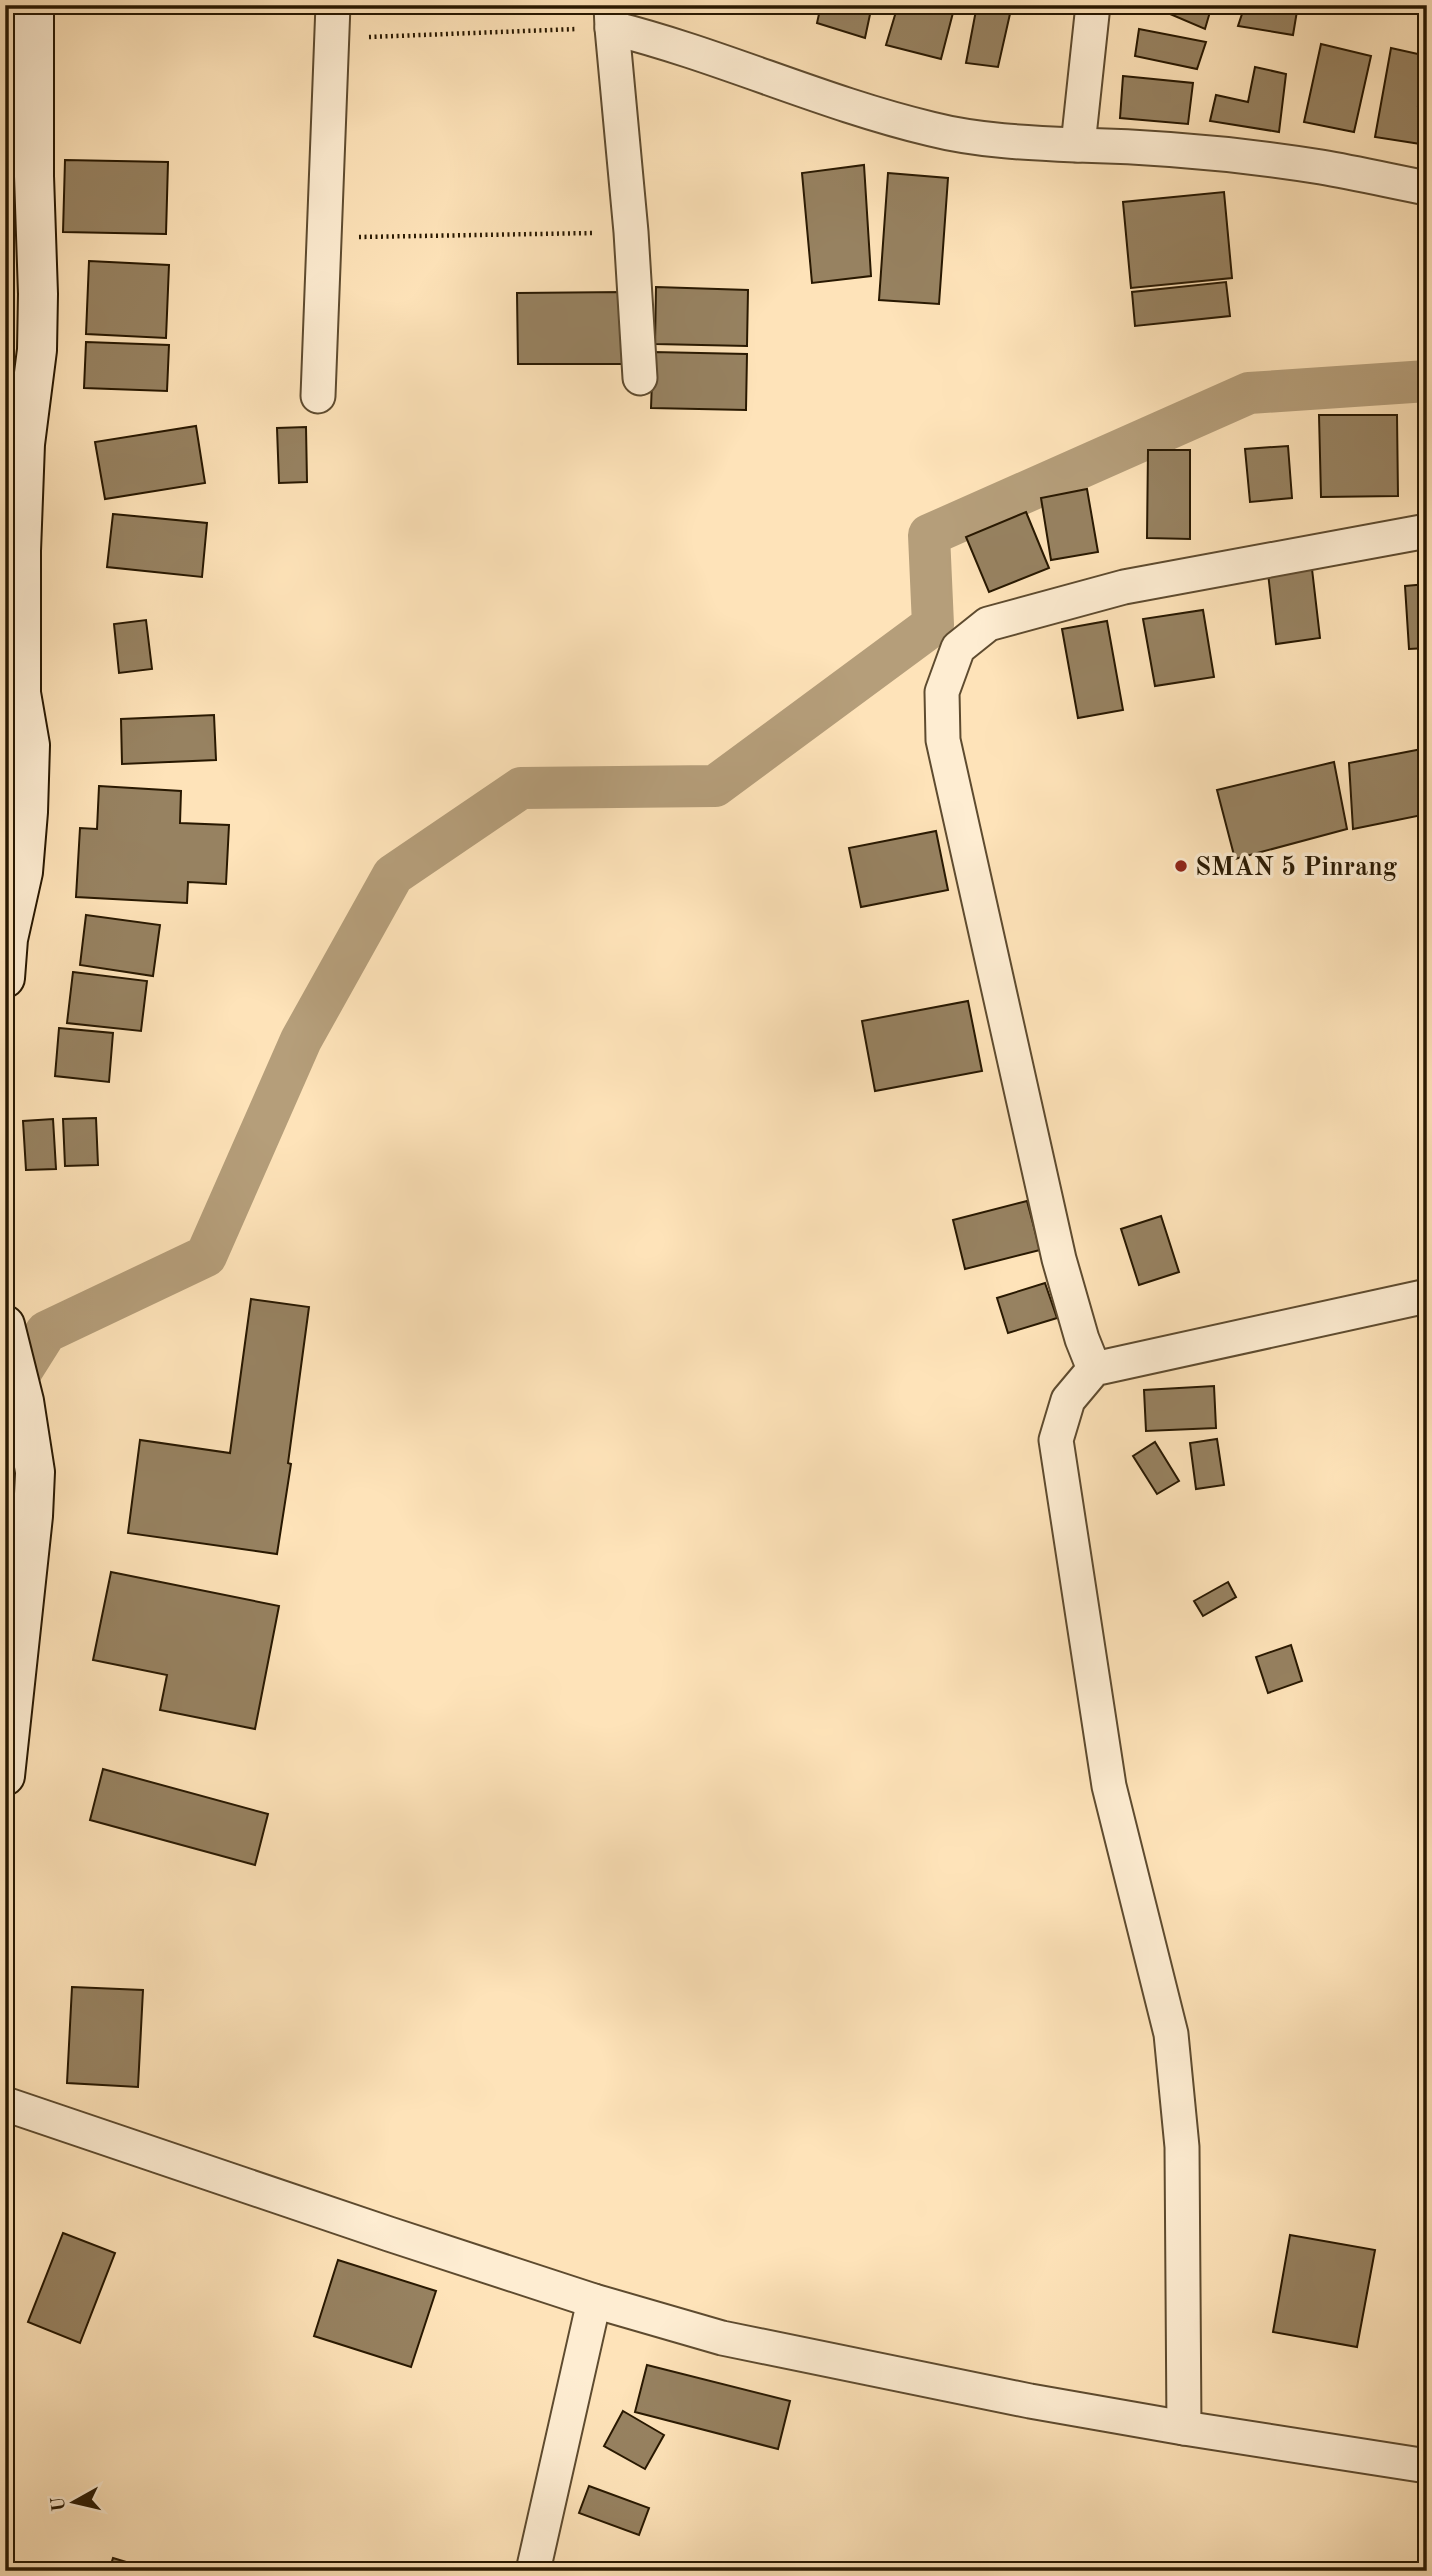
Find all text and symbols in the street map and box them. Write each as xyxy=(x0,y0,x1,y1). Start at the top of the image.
place label: SMAN 5 Pinrang xyxy=(1195,855,1398,881)
marker: SMAN 5 Pinrang xyxy=(1173,858,1189,874)
north arrow xyxy=(38,2468,108,2538)
text: U xyxy=(49,2495,70,2513)

